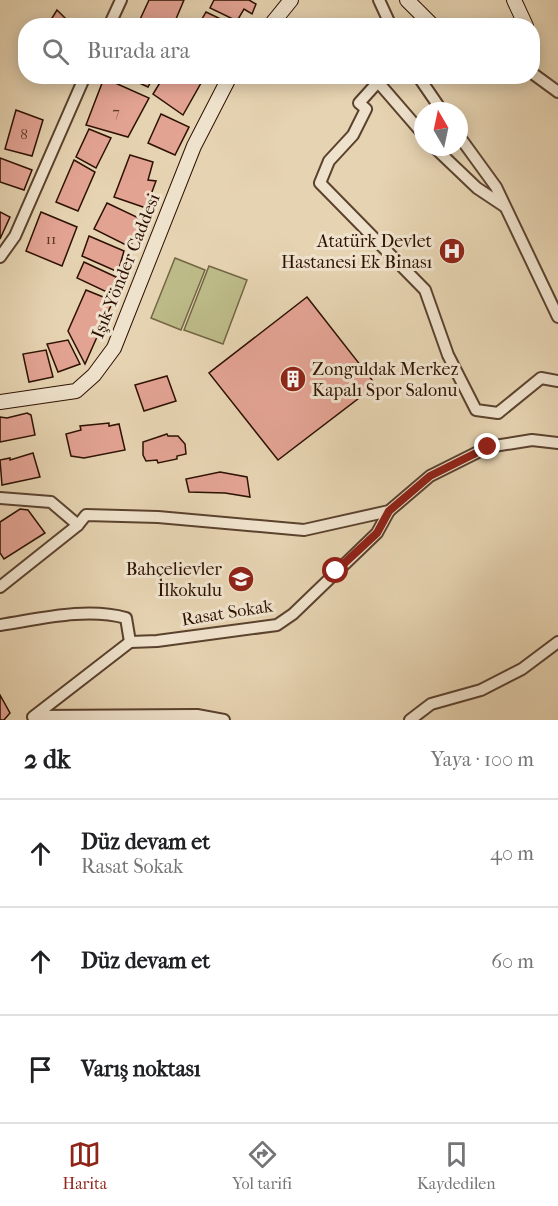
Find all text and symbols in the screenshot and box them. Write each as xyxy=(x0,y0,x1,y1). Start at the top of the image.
search box xyxy=(18,18,540,84)
icon: search xyxy=(39,35,72,68)
text: Burada ara xyxy=(87,38,190,64)
north arrow xyxy=(414,102,468,156)
house number: 7 xyxy=(112,103,120,121)
house number: 8 xyxy=(20,125,28,143)
street label: Işık Yönder Caddesi xyxy=(87,190,165,342)
house number: 11 xyxy=(46,230,56,248)
place label: Atatürk Devlet Hastanesi Ek Binası xyxy=(281,231,433,273)
hospital icon: Atatürk Devlet Hastanesi Ek Binası xyxy=(437,236,467,266)
place label: Zonguldak Merkez Kapalı Spor Salonu xyxy=(312,359,458,401)
building icon: Zonguldak Merkez Kapalı Spor Salonu xyxy=(278,364,308,394)
route end xyxy=(474,433,500,459)
route start xyxy=(322,557,348,583)
place label: Bahçelievler İlkokulu xyxy=(126,559,222,601)
school or university icon: Bahçelievler İlkokulu xyxy=(226,564,256,594)
street label: Rasat Sokak xyxy=(180,595,275,631)
text: 2 dk xyxy=(24,744,71,775)
text: Yaya · 100 m xyxy=(431,748,534,771)
text: Düz devam et xyxy=(81,829,210,855)
icon: ahead xyxy=(24,837,57,870)
text: 40 m xyxy=(490,842,534,865)
text: Rasat Sokak xyxy=(81,855,183,878)
icon: ahead xyxy=(24,945,57,978)
text: Düz devam et xyxy=(81,948,210,974)
text: 60 m xyxy=(491,950,534,973)
icon: arrive xyxy=(24,1053,57,1086)
text: Varış noktası xyxy=(81,1056,200,1082)
tab: Harita xyxy=(62,1138,107,1193)
tab: Yol tarifi xyxy=(232,1138,292,1193)
tab: Kaydedilen xyxy=(417,1138,496,1193)

